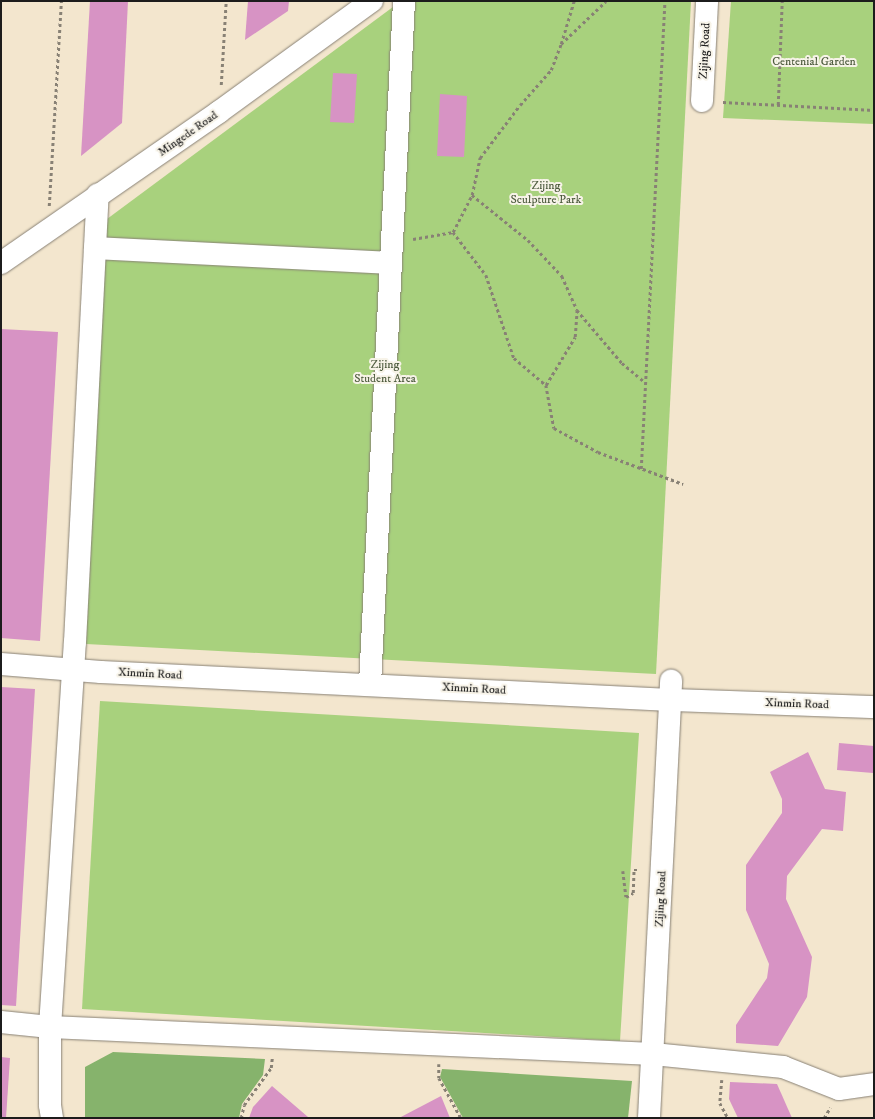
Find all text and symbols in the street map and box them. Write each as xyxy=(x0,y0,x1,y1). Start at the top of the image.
street label: Zijing Road xyxy=(696,23,714,79)
park label: Centenial Garden xyxy=(772,55,856,69)
street label: Mingede Road xyxy=(155,108,221,160)
park label: Zijing Sculpture Park xyxy=(511,179,581,207)
park label: Zijing Student Area xyxy=(354,358,416,386)
street label: Xinmin Road xyxy=(118,665,182,683)
street label: Xinmin Road xyxy=(442,680,506,698)
street label: Xinmin Road xyxy=(765,696,829,712)
street label: Zijing Road xyxy=(652,871,670,927)

